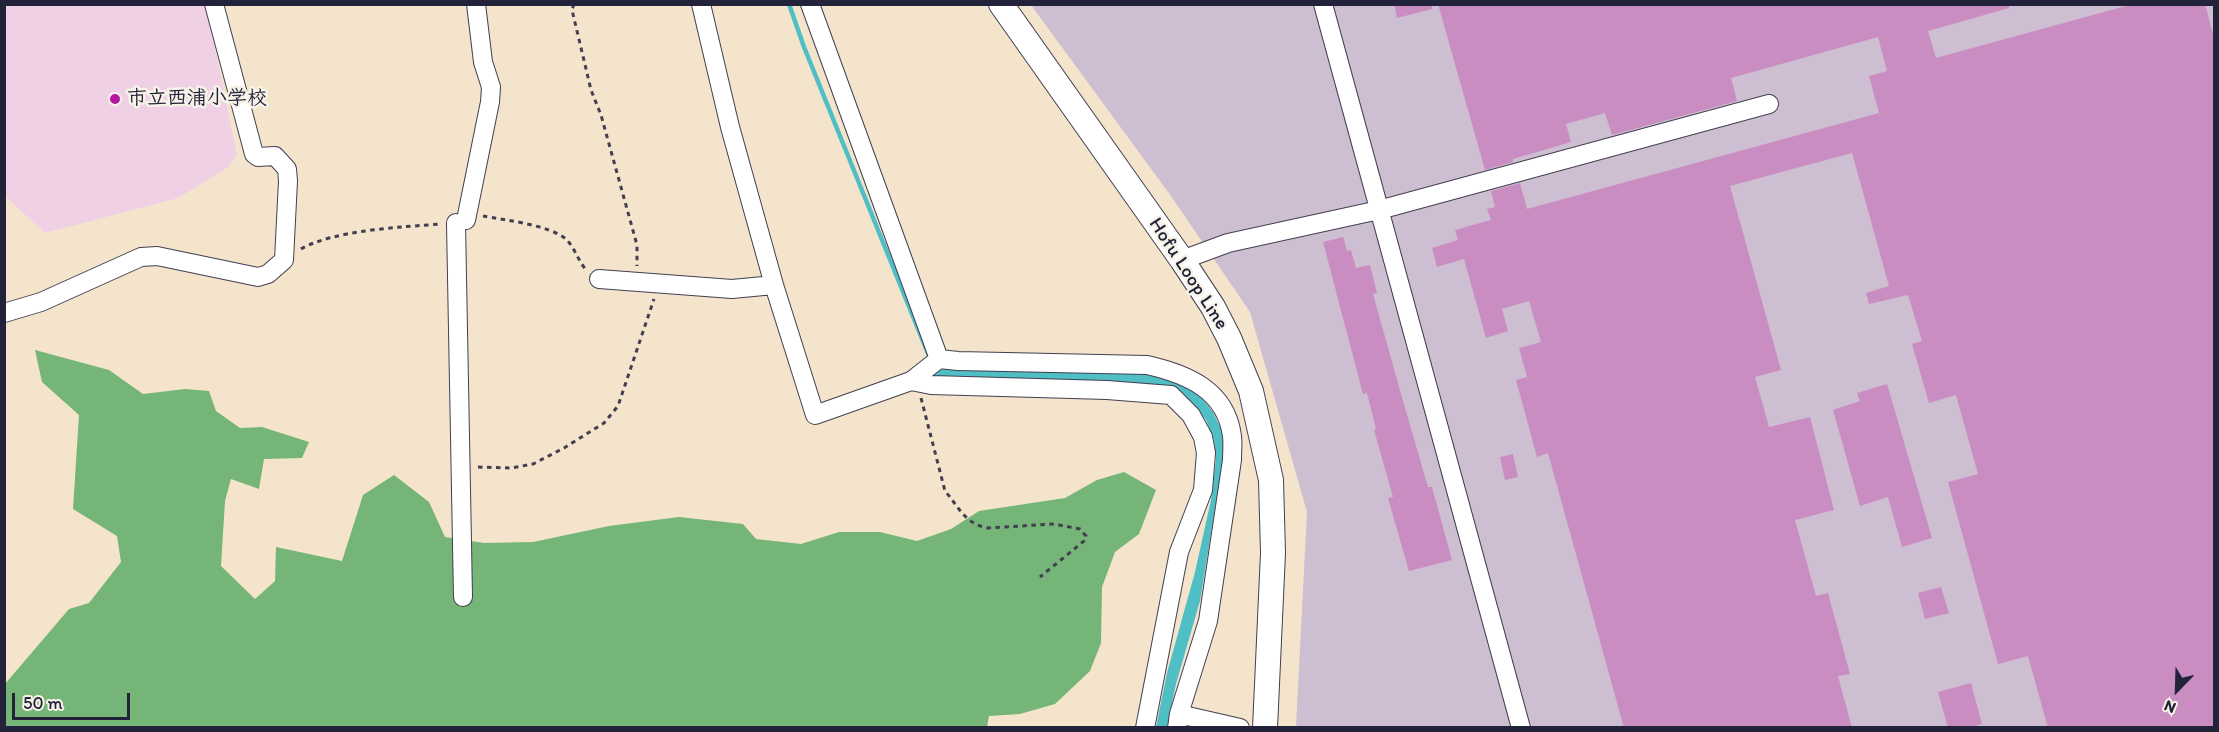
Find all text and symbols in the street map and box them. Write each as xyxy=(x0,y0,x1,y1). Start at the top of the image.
place label: 市立西浦小学校 xyxy=(127,87,267,111)
marker: 市立西浦小学校 xyxy=(108,92,122,106)
street label: Hofu Loop Line xyxy=(1143,214,1233,334)
north arrow xyxy=(2147,660,2207,720)
scale bar xyxy=(15,681,134,719)
text: 50 m xyxy=(23,692,63,714)
text: N xyxy=(2161,696,2178,718)

